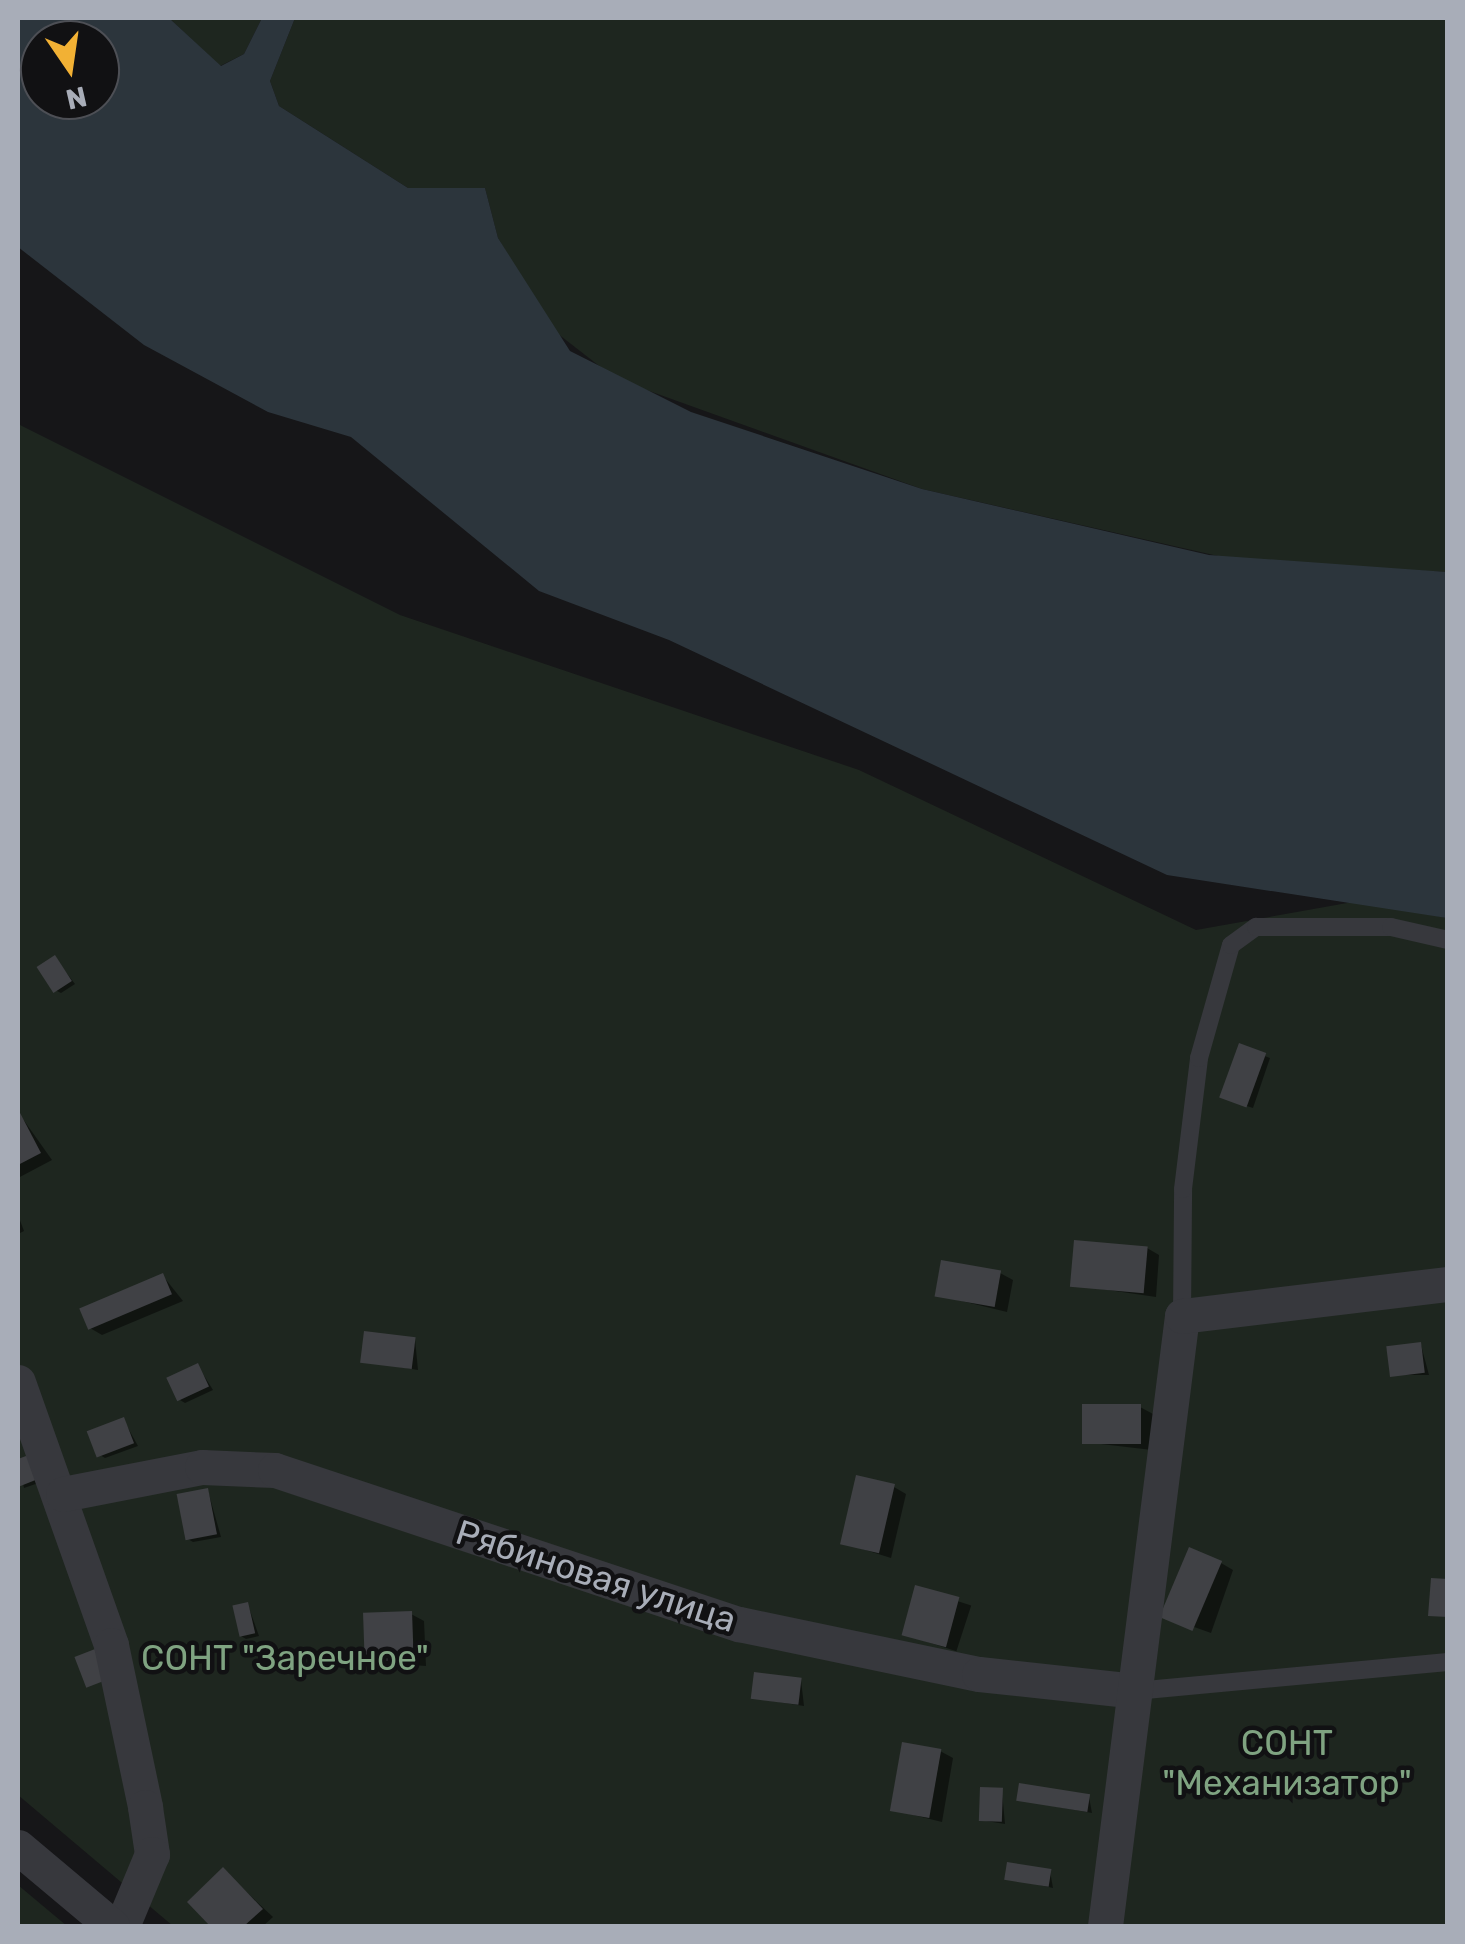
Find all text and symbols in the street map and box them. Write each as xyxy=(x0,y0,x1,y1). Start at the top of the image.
north arrow xyxy=(20,20,120,120)
text: N xyxy=(63,79,90,116)
street label: Рябиновая улица xyxy=(451,1511,741,1641)
park label: СОНТ "Заречное" xyxy=(141,1637,429,1679)
park label: СОНТ "Механизатор" xyxy=(1162,1722,1412,1804)

